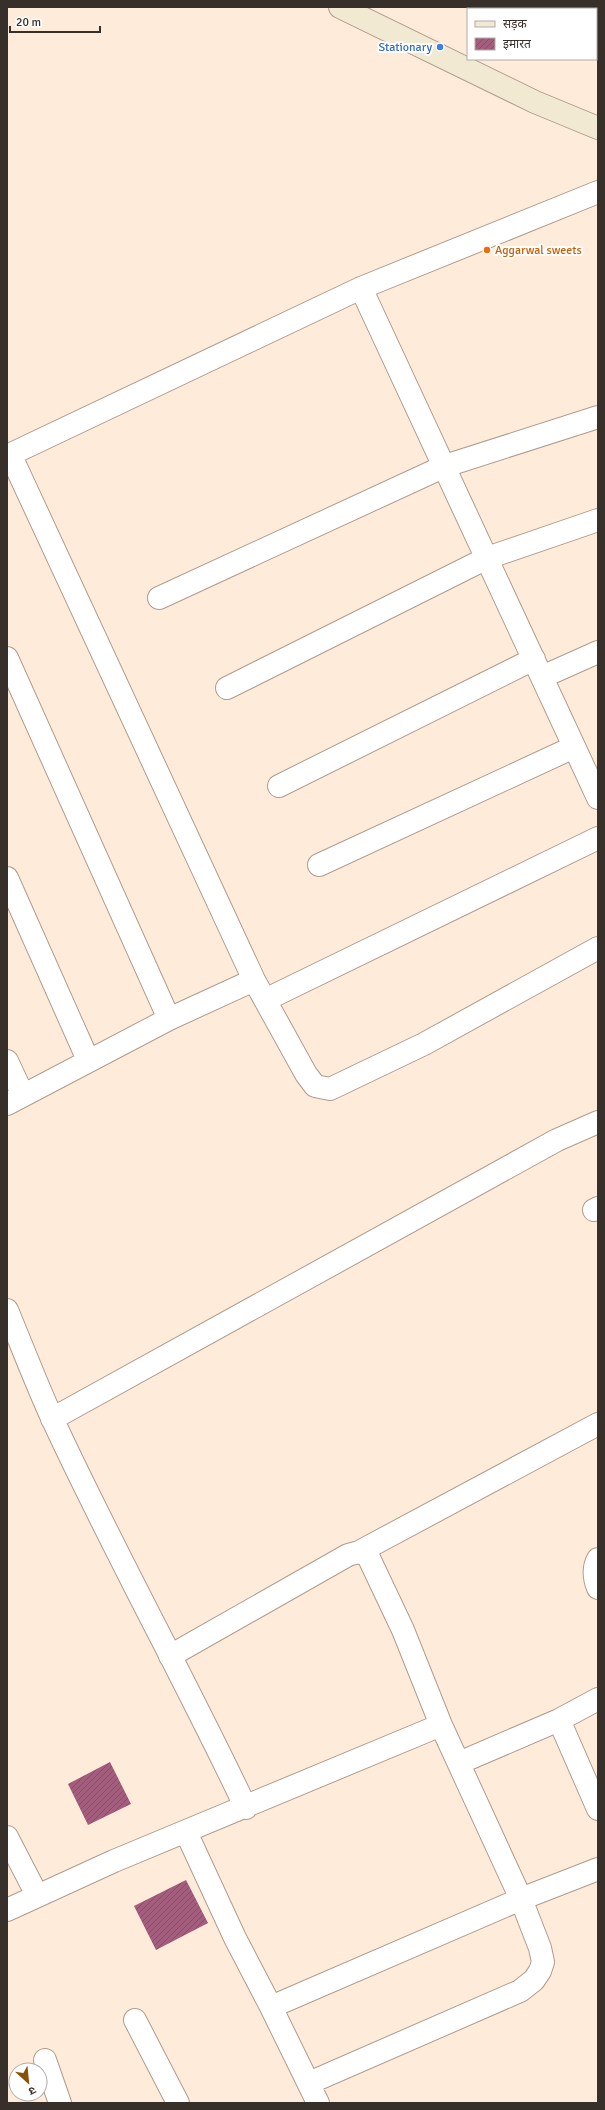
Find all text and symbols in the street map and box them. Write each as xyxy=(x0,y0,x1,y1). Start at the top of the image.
scale bar xyxy=(10,8,100,34)
legend xyxy=(467,8,597,60)
text: 20 m xyxy=(16,15,41,30)
text: सड़क xyxy=(503,17,528,32)
text: इमारत xyxy=(503,37,532,52)
place label: Stationary xyxy=(378,40,432,55)
marker: Stationary xyxy=(435,42,445,52)
place label: Aggarwal sweets xyxy=(495,243,582,258)
marker: Aggarwal sweets xyxy=(482,245,492,255)
north arrow xyxy=(8,2062,48,2102)
text: उ xyxy=(26,2083,38,2098)

